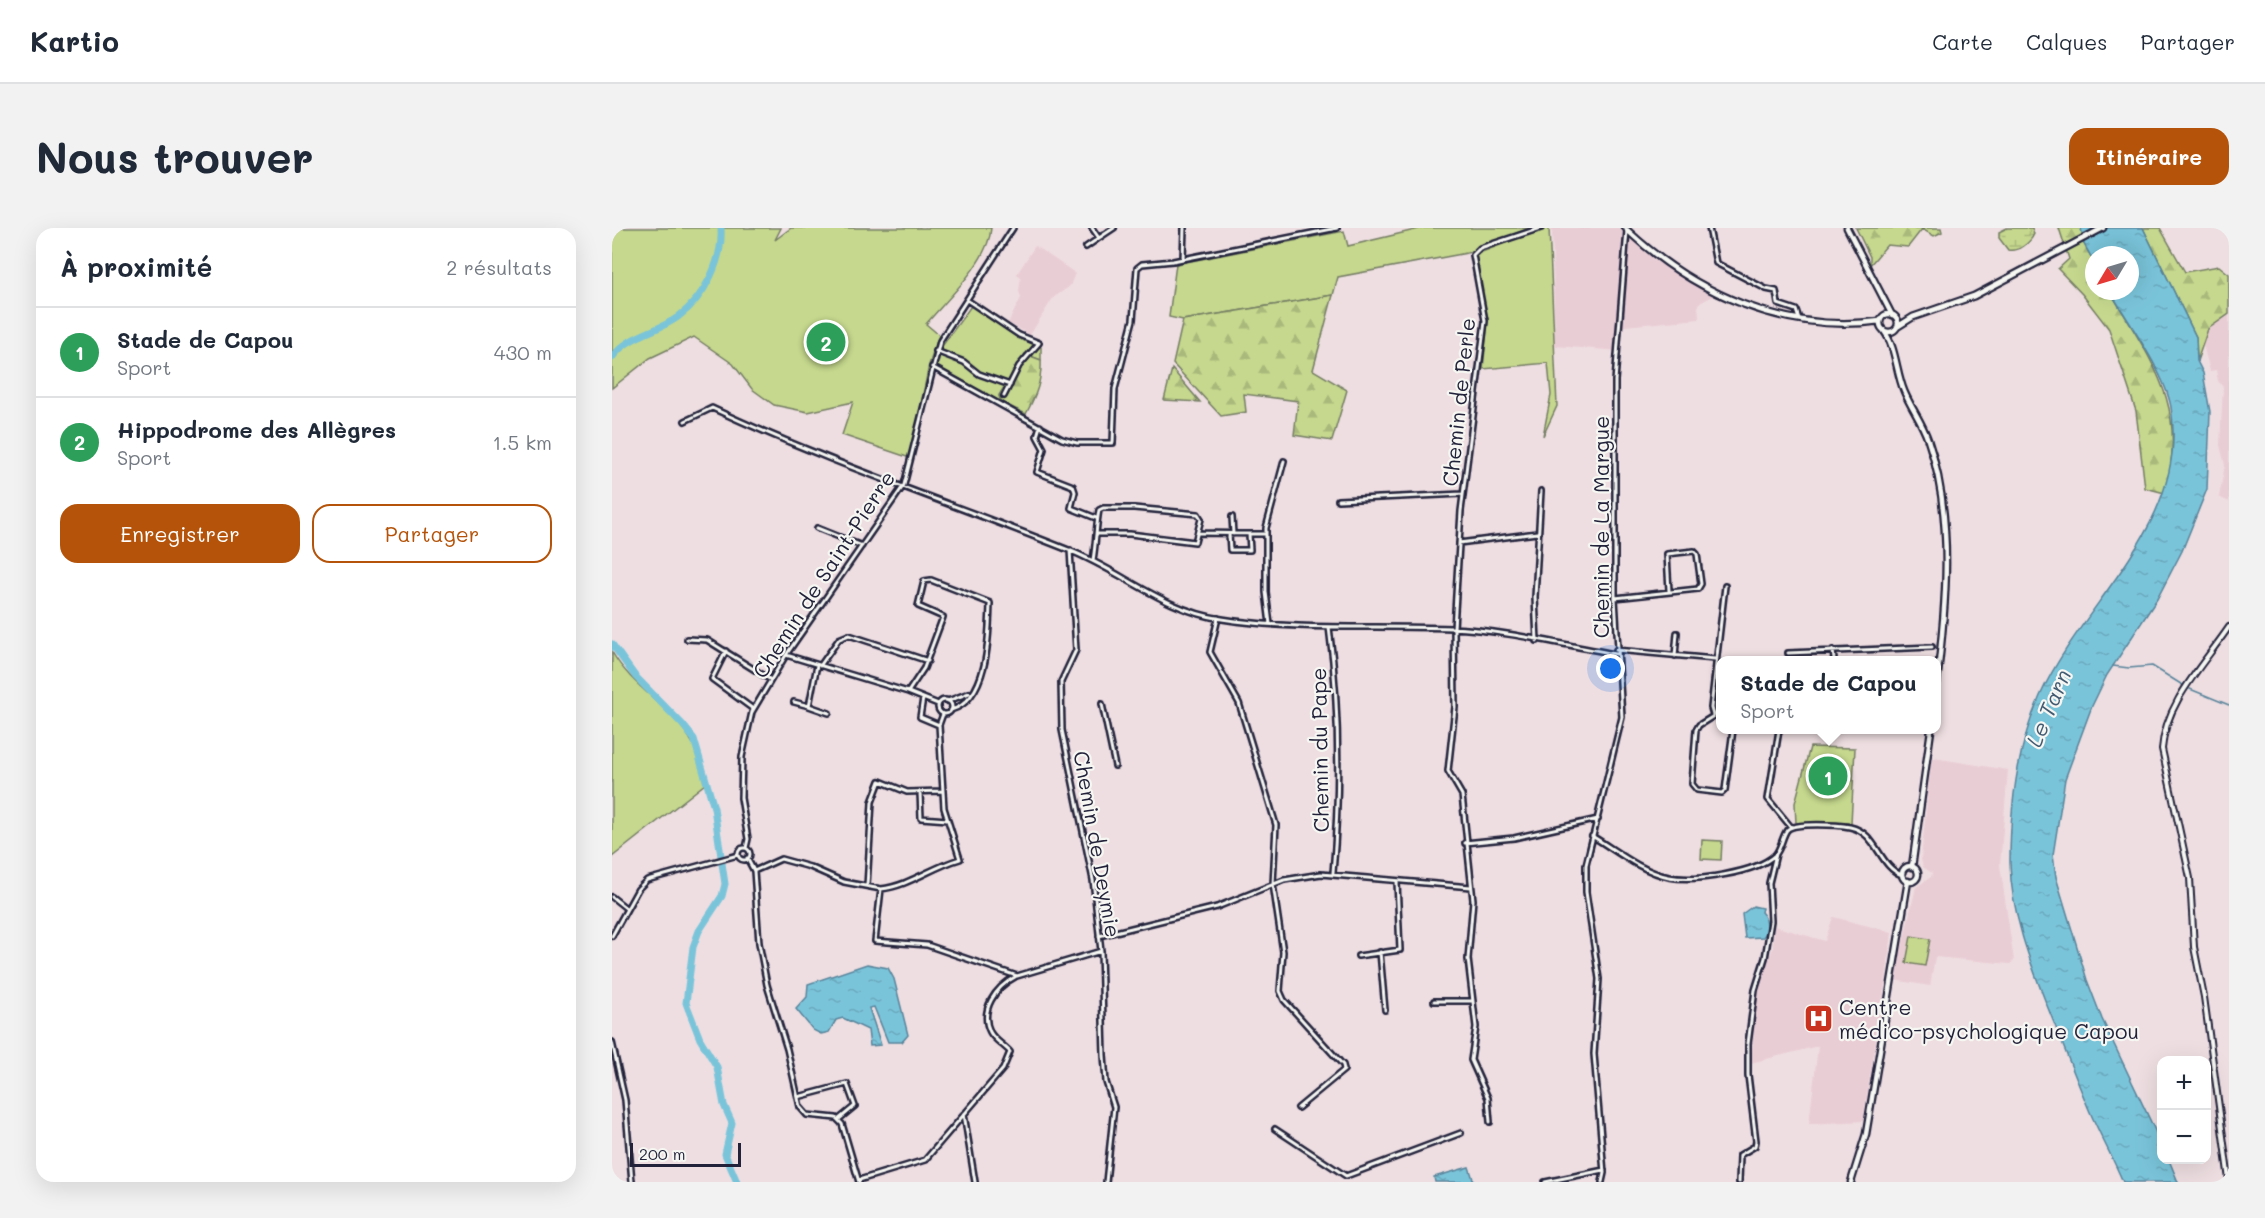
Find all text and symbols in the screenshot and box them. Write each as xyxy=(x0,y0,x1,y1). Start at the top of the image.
text: Kartio xyxy=(30,23,119,59)
text: Carte xyxy=(1932,28,1993,55)
text: Calques xyxy=(2026,28,2108,55)
text: Partager xyxy=(2141,28,2235,55)
button: Itinéraire xyxy=(2069,128,2229,185)
text: Nous trouver xyxy=(36,129,314,184)
north arrow xyxy=(2085,246,2139,300)
text: À proximité xyxy=(60,250,212,284)
text: 2 résultats xyxy=(446,254,552,280)
street label: Chemin de Perle xyxy=(1436,317,1480,487)
pin: 2 xyxy=(806,320,846,364)
text: Stade de Capou xyxy=(117,325,294,354)
text: 1 xyxy=(75,339,84,365)
text: 430 m xyxy=(494,339,552,365)
text: Sport xyxy=(117,354,171,380)
text: Hippodrome des Allègres xyxy=(117,415,396,444)
street label: Chemin de La Margue xyxy=(1587,416,1614,638)
text: 2 xyxy=(74,429,85,455)
text: 1.5 km xyxy=(493,429,552,455)
text: Sport xyxy=(117,444,171,470)
street label: Chemin de Saint-Pierre xyxy=(746,465,900,683)
button: Enregistrer xyxy=(60,504,300,563)
button: Partager xyxy=(312,504,552,563)
your location xyxy=(1596,654,1625,683)
popup xyxy=(1716,656,1941,734)
water label: Le Tarn xyxy=(2019,665,2077,751)
street label: Chemin du Pape xyxy=(1304,667,1334,833)
text: Stade de Capou xyxy=(1740,668,1917,697)
text: Sport xyxy=(1740,697,1795,723)
street label: Chemin de Deymie xyxy=(1068,749,1128,939)
pin: 1 xyxy=(1808,754,1848,798)
place label: Centre médico-psychologique Capou xyxy=(1839,993,2139,1044)
hospital icon: Centre médico-psychologique Capou xyxy=(1802,1002,1834,1034)
map controls xyxy=(2157,1056,2211,1164)
button: + xyxy=(2157,1056,2211,1110)
button: − xyxy=(2157,1110,2211,1164)
scale bar xyxy=(630,1140,741,1168)
text: 200 m xyxy=(639,1143,686,1164)

